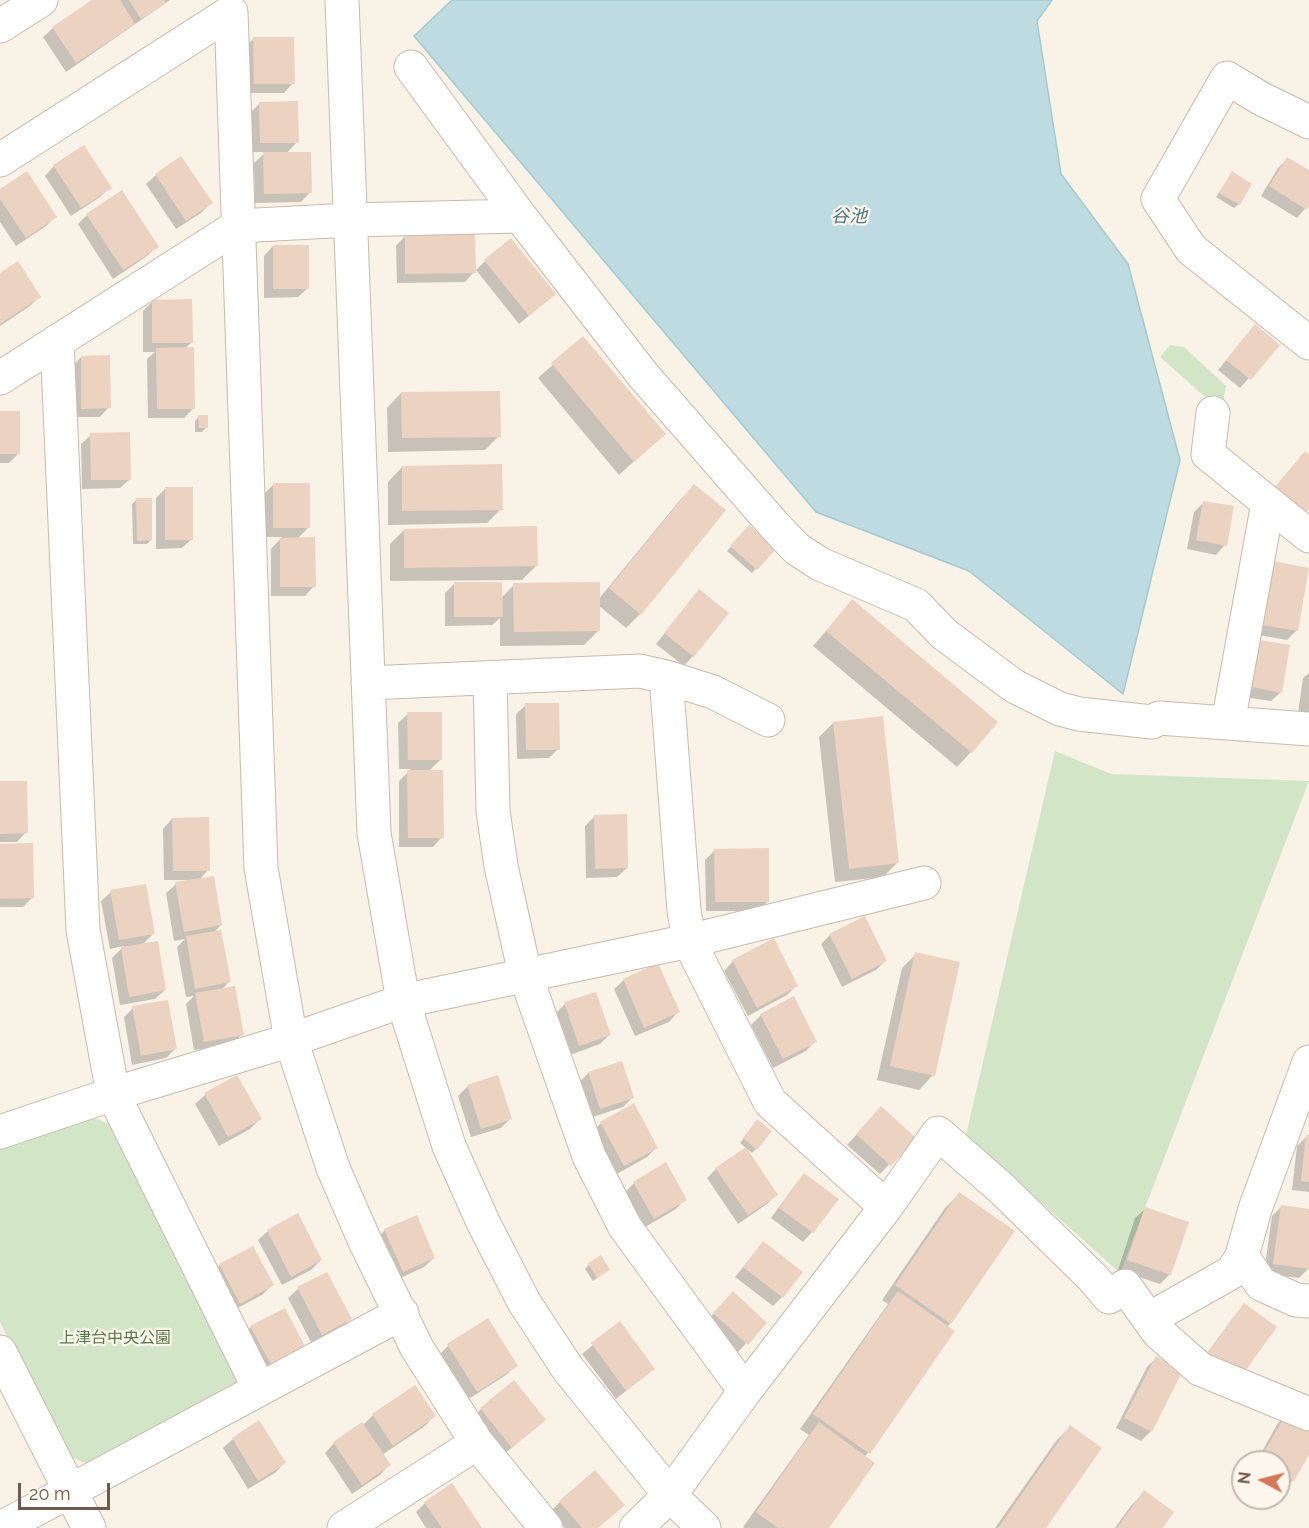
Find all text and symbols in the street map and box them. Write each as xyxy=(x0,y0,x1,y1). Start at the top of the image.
water label: 谷池 xyxy=(831,206,867,228)
park label: 上津台中央公園 xyxy=(59,1328,171,1348)
north arrow xyxy=(1231,1450,1291,1510)
scale bar xyxy=(21,1471,112,1509)
text: N xyxy=(1234,1471,1255,1485)
text: 20 m xyxy=(29,1483,71,1504)

